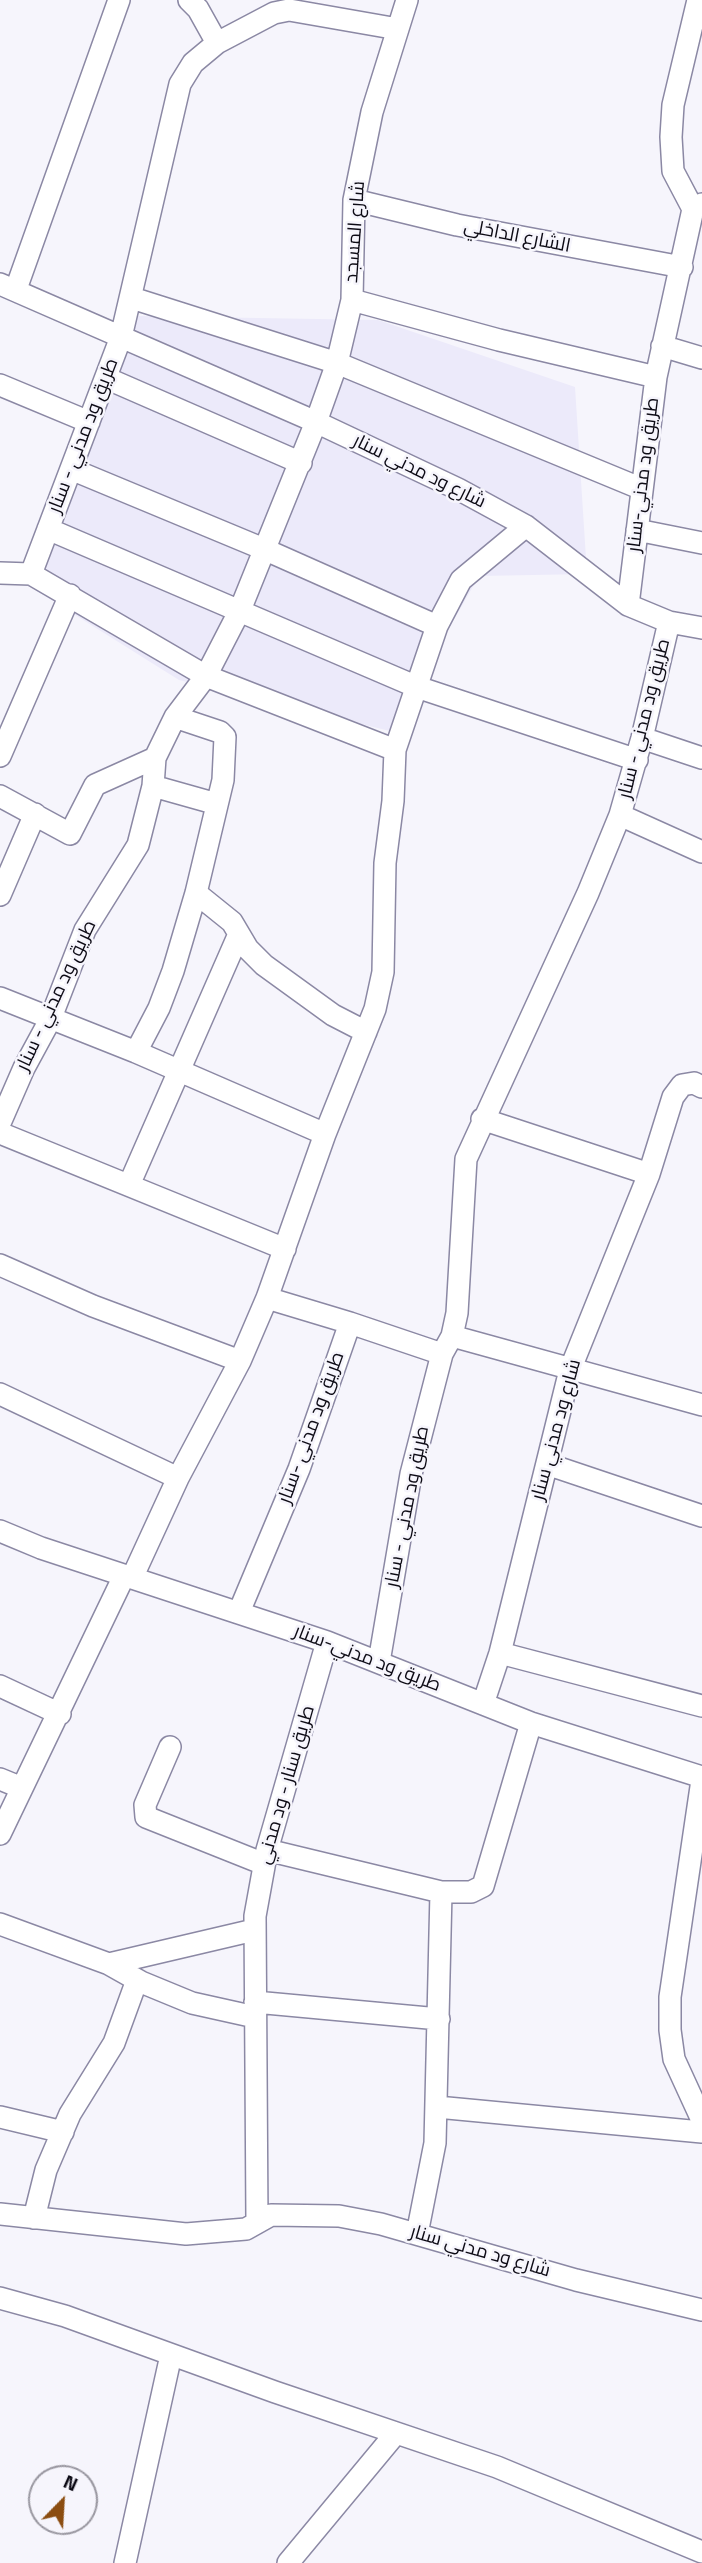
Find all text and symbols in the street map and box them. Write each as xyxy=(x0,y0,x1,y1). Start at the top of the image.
street label: شارع المسجد xyxy=(341,180,371,284)
street label: الشارع الداخلي xyxy=(462,215,572,259)
street label: طريق ود مدني - سنار xyxy=(44,355,124,517)
street label: طريق ود مدني-سنار xyxy=(623,396,665,554)
street label: شارع ود مدني سنار xyxy=(349,430,489,514)
street label: طريق ود مدني - سنار xyxy=(614,637,676,801)
street label: طريق ود مدني - سنار xyxy=(12,917,102,1075)
street label: طريق ود مدني -سنار xyxy=(274,1349,350,1507)
street label: شارع ود مدني سنار xyxy=(527,1357,587,1503)
street label: طريق ود مدني - سنار xyxy=(381,1424,435,1590)
street label: طريق ود مدني-سنار xyxy=(290,1620,444,1698)
street label: طريق سنار - ود مدني xyxy=(253,1703,321,1867)
street label: شارع ود مدني سنار xyxy=(407,2221,553,2283)
north arrow xyxy=(28,2465,98,2535)
text: N xyxy=(59,2466,83,2498)

